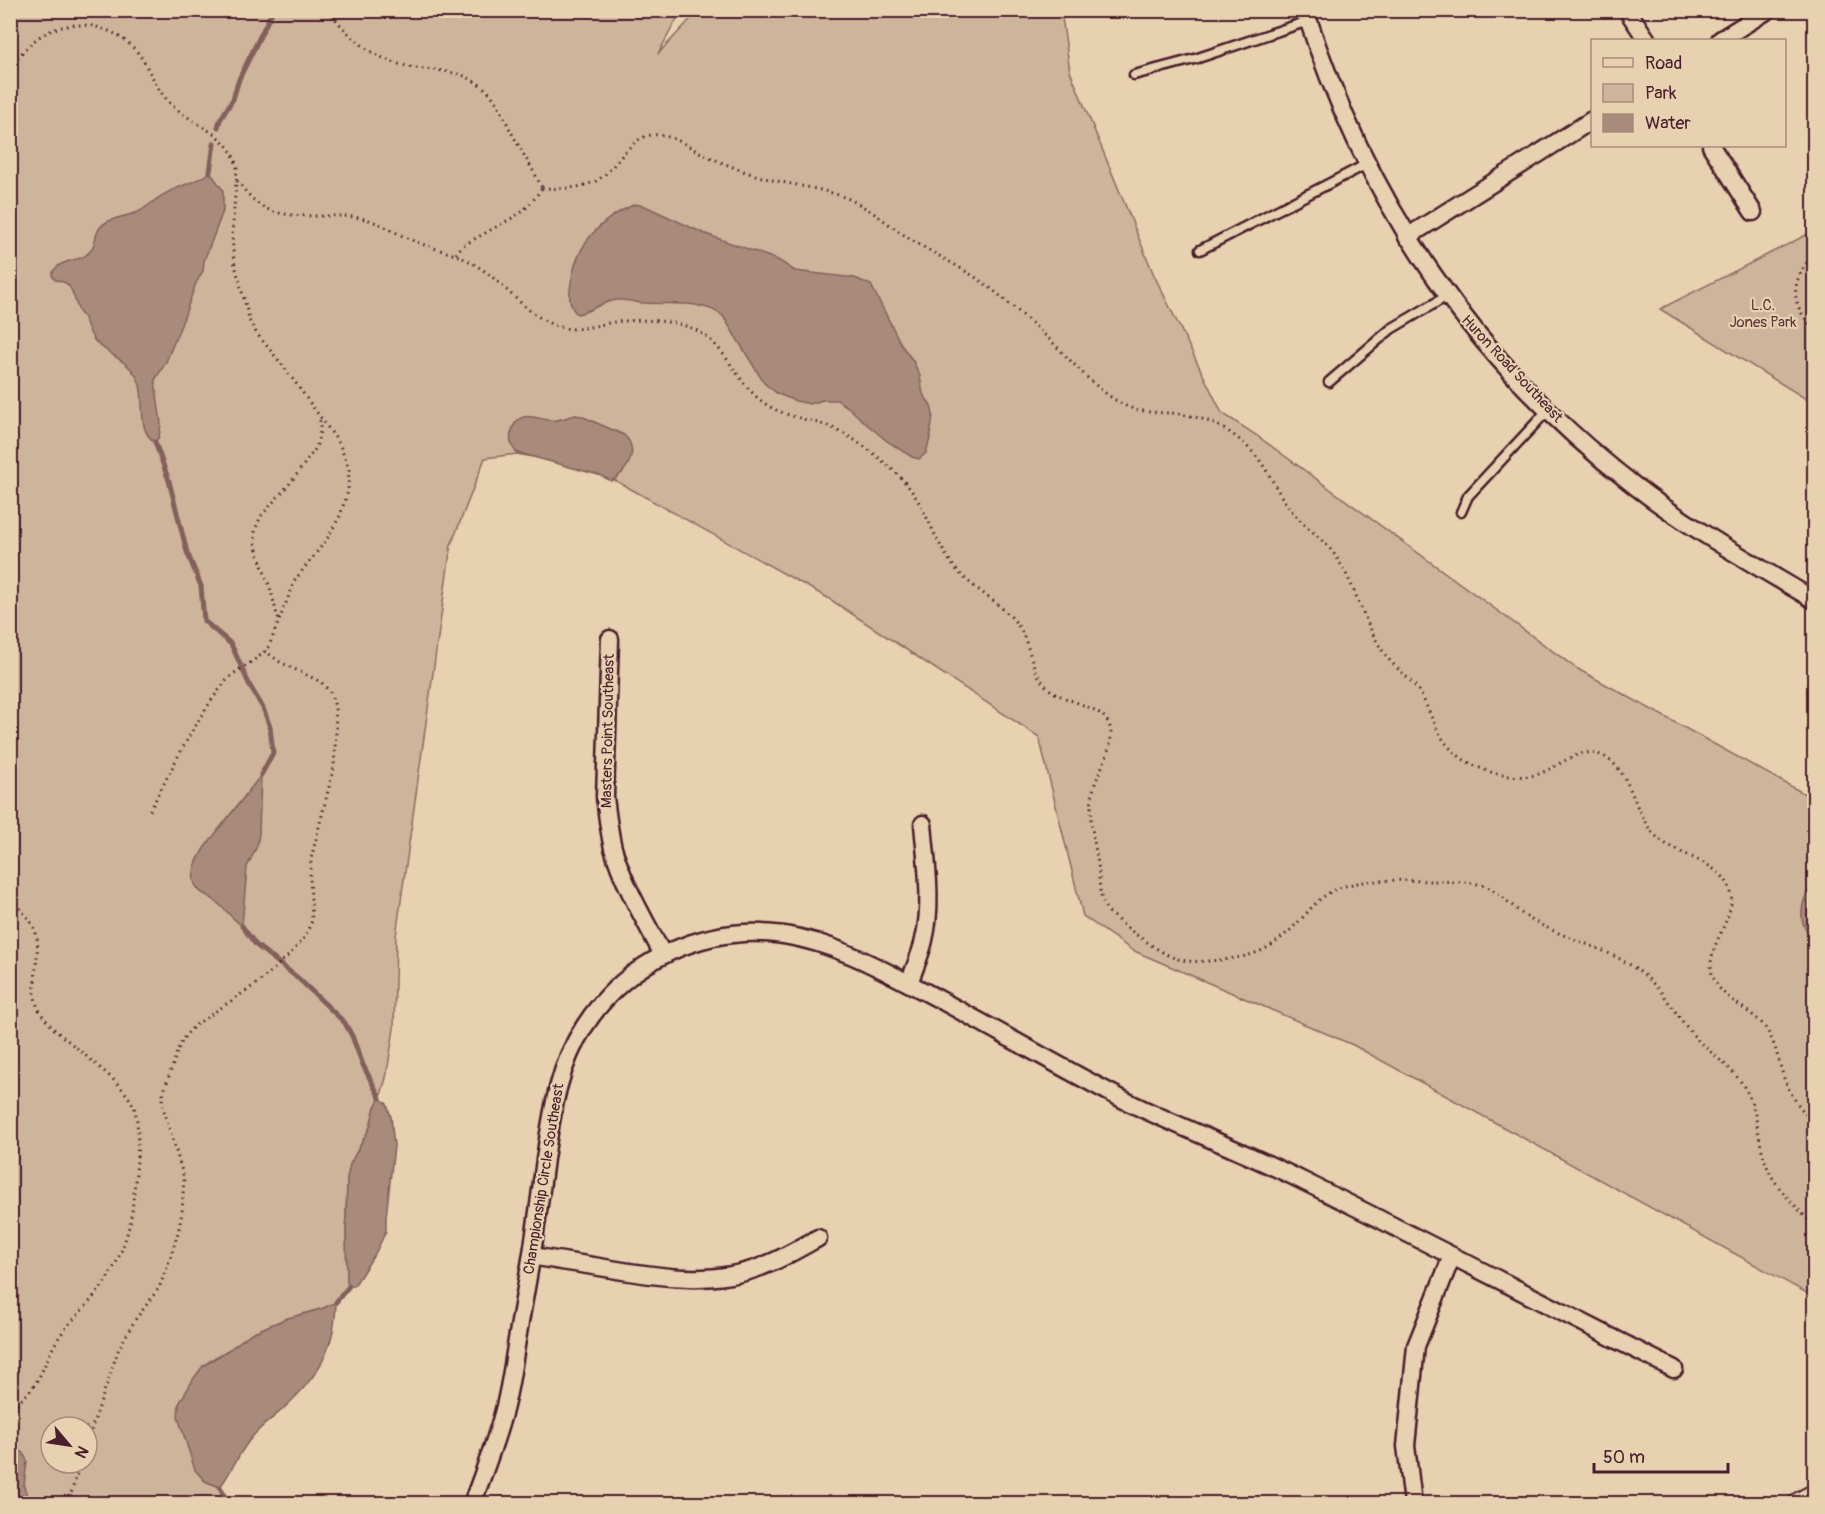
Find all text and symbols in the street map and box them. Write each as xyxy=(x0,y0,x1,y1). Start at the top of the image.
legend xyxy=(1591,39,1786,147)
text: Road xyxy=(1645,52,1682,75)
text: Park xyxy=(1645,82,1677,105)
text: Water xyxy=(1645,112,1691,135)
park label: L.C. Jones Park xyxy=(1729,296,1797,332)
street label: Huron Road Southeast xyxy=(1457,311,1568,428)
street label: Masters Point Southeast xyxy=(597,653,619,808)
street label: Championship Circle Southeast xyxy=(520,1081,569,1276)
north arrow xyxy=(39,1415,99,1475)
scale bar xyxy=(1594,1436,1728,1474)
text: N xyxy=(70,1442,93,1462)
text: 50 m xyxy=(1603,1446,1645,1469)

